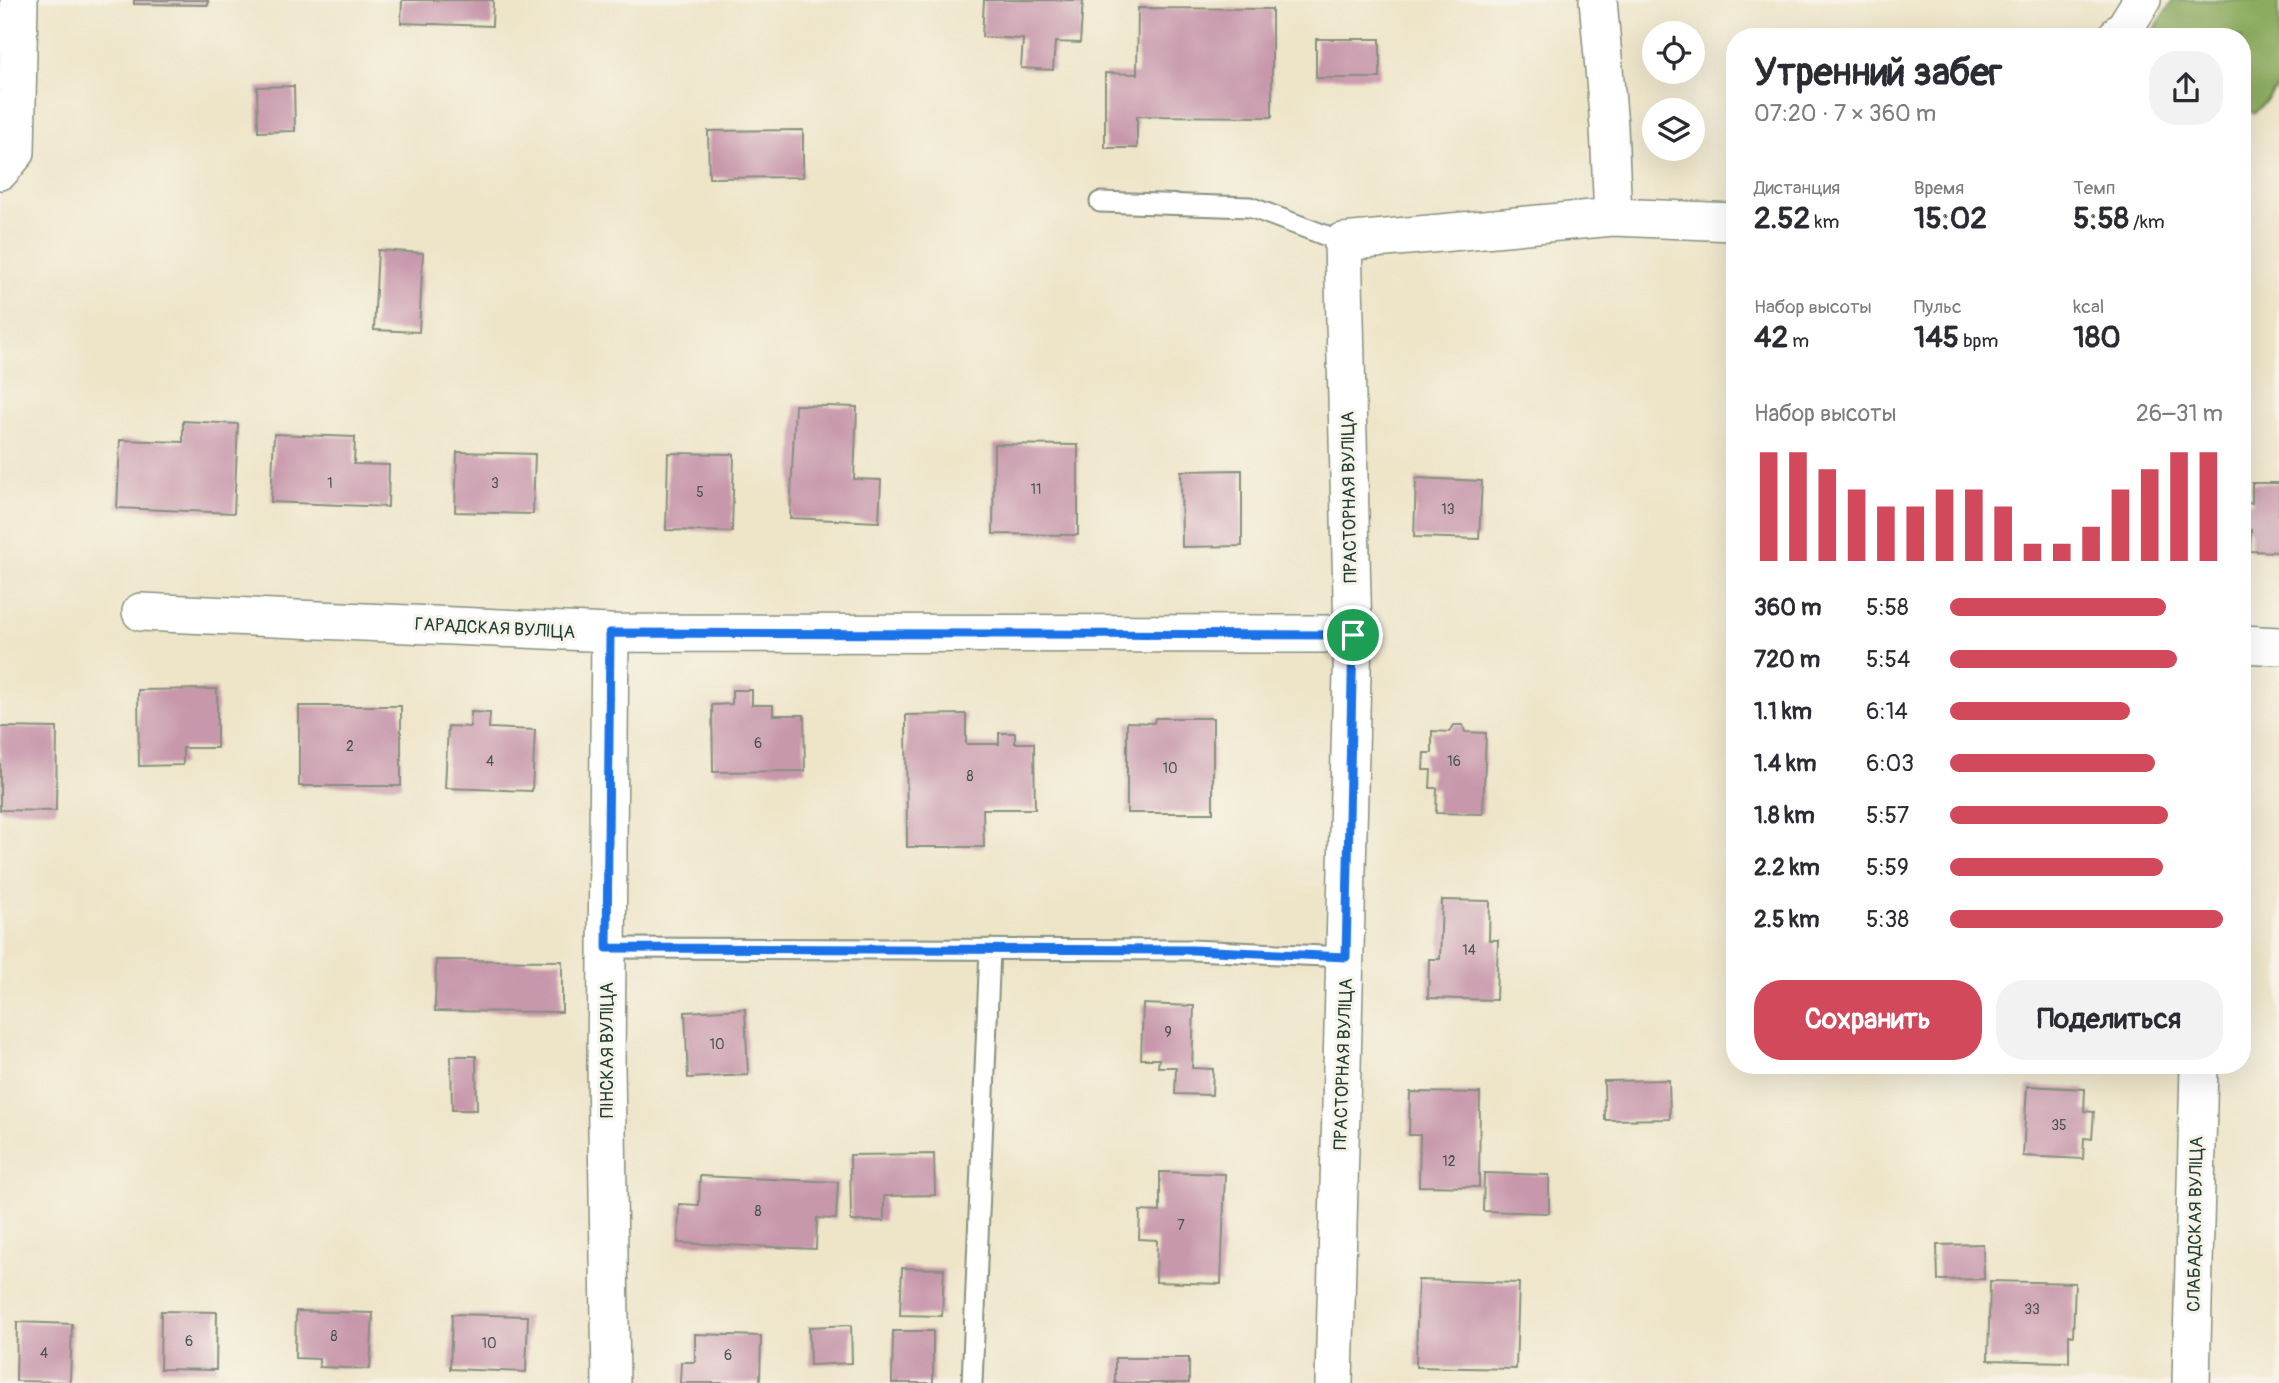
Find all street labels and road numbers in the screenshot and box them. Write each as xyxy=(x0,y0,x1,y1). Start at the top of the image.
street label: ПРАСТОРНАЯ ВУЛІЦА xyxy=(1336,411,1362,583)
street label: ГАРАДСКАЯ ВУЛІЦА xyxy=(414,613,576,644)
street label: ПРАСТОРНАЯ ВУЛІЦА xyxy=(1329,978,1358,1150)
street label: ПІНСКАЯ ВУЛІЦА xyxy=(596,982,619,1118)
street label: СЛАБАДСКАЯ ВУЛІЦА xyxy=(2182,1136,2209,1312)

